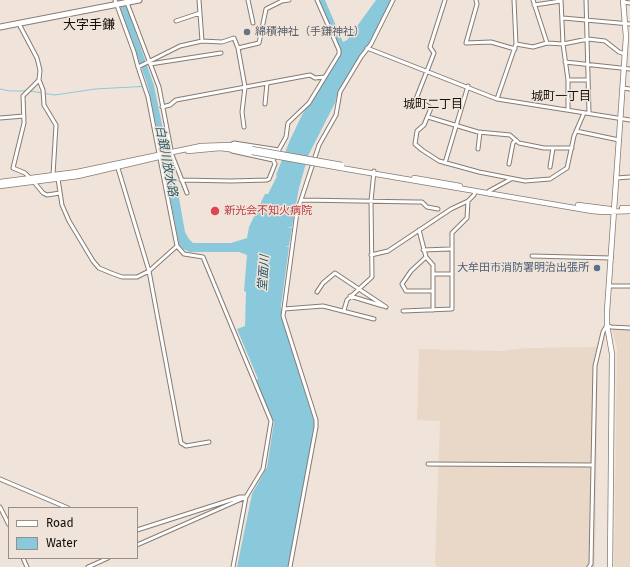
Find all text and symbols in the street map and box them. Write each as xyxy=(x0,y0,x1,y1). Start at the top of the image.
district label: 大字手鎌 xyxy=(63,17,115,33)
place label: 綿積神社（手鎌神社） xyxy=(255,25,365,39)
marker: 綿積神社（手鎌神社） xyxy=(242,27,252,37)
district label: 城町一丁目 xyxy=(531,90,591,104)
district label: 城町二丁目 xyxy=(403,98,463,112)
water label: 白銀川放水路 xyxy=(152,124,180,198)
place label: 新光会不知火病院 xyxy=(224,204,312,218)
marker: 新光会不知火病院 xyxy=(209,205,221,217)
water label: 堂面川 xyxy=(256,255,272,291)
place label: 大牟田市消防署明治出張所 xyxy=(457,261,589,275)
marker: 大牟田市消防署明治出張所 xyxy=(592,263,602,273)
legend xyxy=(8,507,138,559)
text: Road xyxy=(46,516,74,530)
text: Water xyxy=(46,536,77,550)

